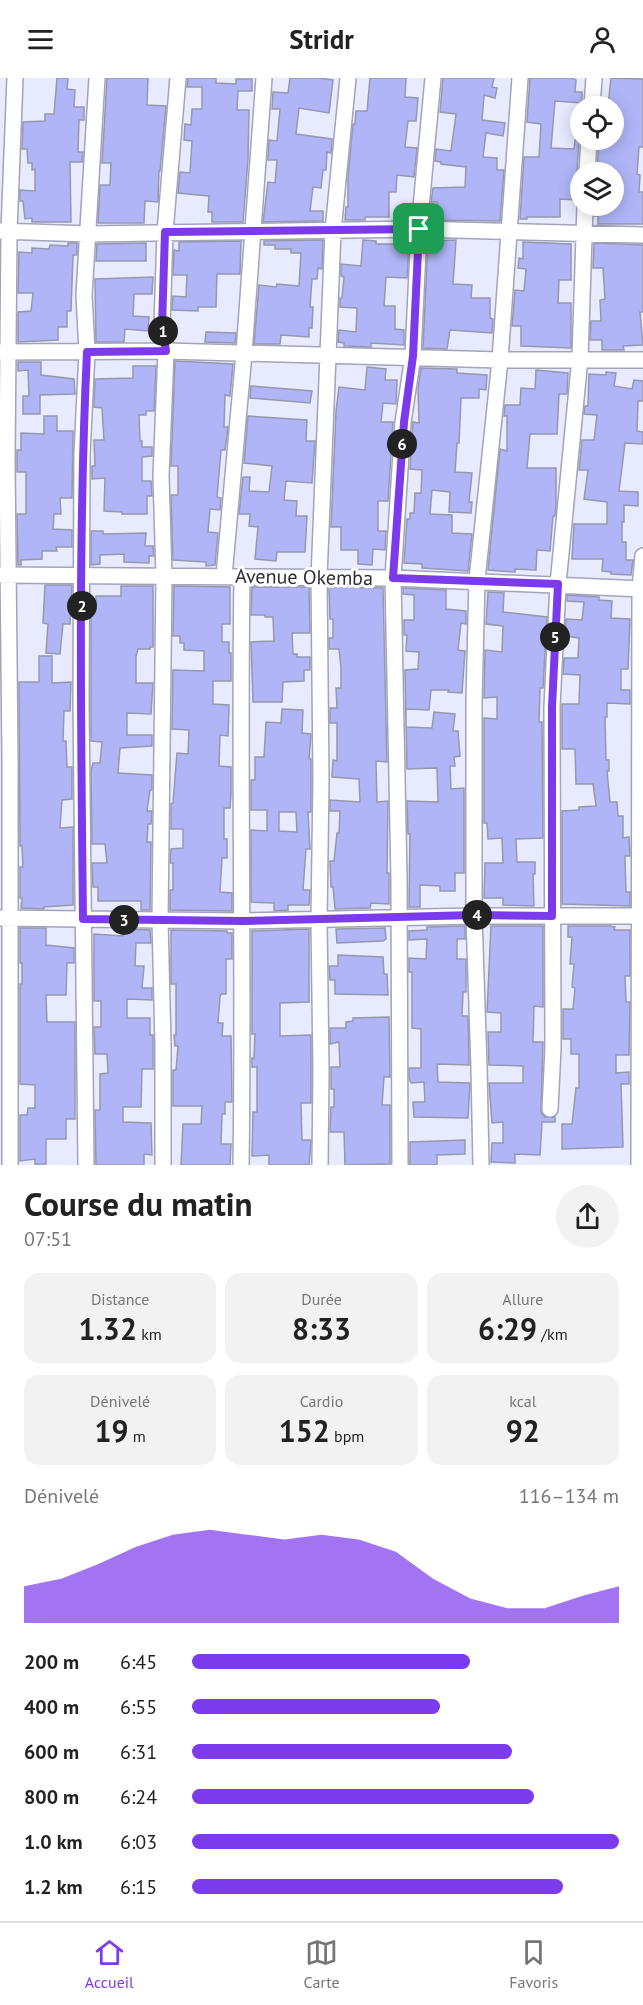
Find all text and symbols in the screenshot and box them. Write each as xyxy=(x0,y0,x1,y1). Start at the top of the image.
text: Stridr xyxy=(289,22,354,56)
icon: menu xyxy=(24,23,57,56)
icon: person xyxy=(586,23,619,56)
map controls xyxy=(570,96,624,216)
button: locate xyxy=(570,96,624,150)
button: layers xyxy=(570,162,624,216)
pin xyxy=(393,203,444,254)
icon: arrive xyxy=(402,212,435,245)
pin: 1 xyxy=(148,316,178,346)
text: 1 xyxy=(158,321,168,341)
pin: 6 xyxy=(387,429,417,459)
text: 6 xyxy=(397,434,407,454)
street label: Avenue Okemba xyxy=(235,563,373,591)
pin: 2 xyxy=(67,591,97,621)
text: 2 xyxy=(77,596,87,616)
pin: 5 xyxy=(540,622,570,652)
text: 5 xyxy=(550,627,560,647)
pin: 4 xyxy=(462,900,492,930)
pin: 3 xyxy=(109,905,139,935)
text: 4 xyxy=(472,905,482,925)
text: 3 xyxy=(119,910,129,930)
text: Course du matin xyxy=(24,1182,253,1225)
button: share xyxy=(556,1185,619,1248)
text: 07:51 xyxy=(24,1226,72,1252)
text: Distance xyxy=(91,1289,149,1309)
text: Durée xyxy=(301,1289,342,1309)
text: Allure xyxy=(502,1289,543,1309)
text: 1.32 xyxy=(78,1309,137,1348)
text: 8:33 xyxy=(292,1309,351,1348)
text: 6:29 xyxy=(478,1309,537,1348)
text: km xyxy=(137,1324,162,1344)
text: /km xyxy=(537,1324,568,1344)
text: Dénivelé xyxy=(90,1391,150,1411)
text: Cardio xyxy=(300,1391,343,1411)
text: kcal xyxy=(509,1391,536,1411)
text: 19 xyxy=(95,1411,129,1450)
text: 152 xyxy=(279,1411,330,1450)
text: 92 xyxy=(506,1411,540,1450)
text: m xyxy=(129,1426,146,1446)
text: bpm xyxy=(330,1426,364,1446)
text: Dénivelé xyxy=(24,1483,99,1509)
text: 116–134 m xyxy=(519,1483,619,1509)
text: 200 m xyxy=(24,1649,79,1675)
text: 6:45 xyxy=(120,1649,157,1675)
text: 400 m xyxy=(24,1694,79,1720)
text: 6:55 xyxy=(120,1694,157,1720)
text: 600 m xyxy=(24,1739,79,1765)
text: 6:31 xyxy=(120,1739,157,1765)
text: 800 m xyxy=(24,1784,79,1810)
text: 6:24 xyxy=(120,1784,157,1810)
text: 1.0 km xyxy=(24,1829,83,1855)
text: 6:03 xyxy=(120,1829,157,1855)
text: 1.2 km xyxy=(24,1874,83,1900)
text: 6:15 xyxy=(120,1874,157,1900)
tab: Accueil xyxy=(85,1936,134,1992)
tab: Carte xyxy=(304,1936,340,1992)
tab: Favoris xyxy=(509,1936,558,1992)

